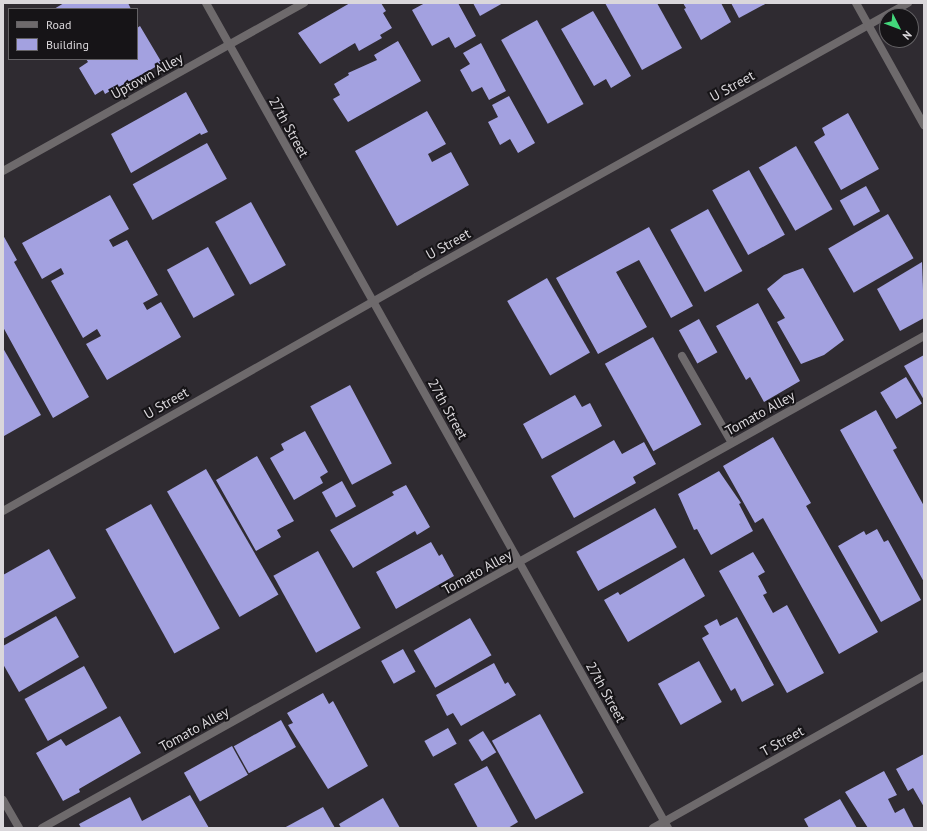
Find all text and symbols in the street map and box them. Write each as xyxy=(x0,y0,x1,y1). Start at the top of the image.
legend xyxy=(8,8,138,60)
north arrow xyxy=(879,8,919,48)
text: Road xyxy=(46,17,71,32)
text: N xyxy=(900,28,915,43)
text: Building xyxy=(46,37,89,52)
street label: Uptown Alley xyxy=(108,49,186,103)
street label: U Street xyxy=(707,67,757,105)
street label: 27th Street xyxy=(265,94,313,160)
street label: U Street xyxy=(423,225,473,263)
street label: 27th Street xyxy=(424,376,472,442)
street label: U Street xyxy=(141,384,191,422)
street label: Tomato Alley xyxy=(722,387,798,439)
street label: Tomato Alley xyxy=(439,546,515,598)
street label: 27th Street xyxy=(582,659,630,725)
street label: Tomato Alley xyxy=(156,703,232,755)
street label: T Street xyxy=(757,722,807,760)

